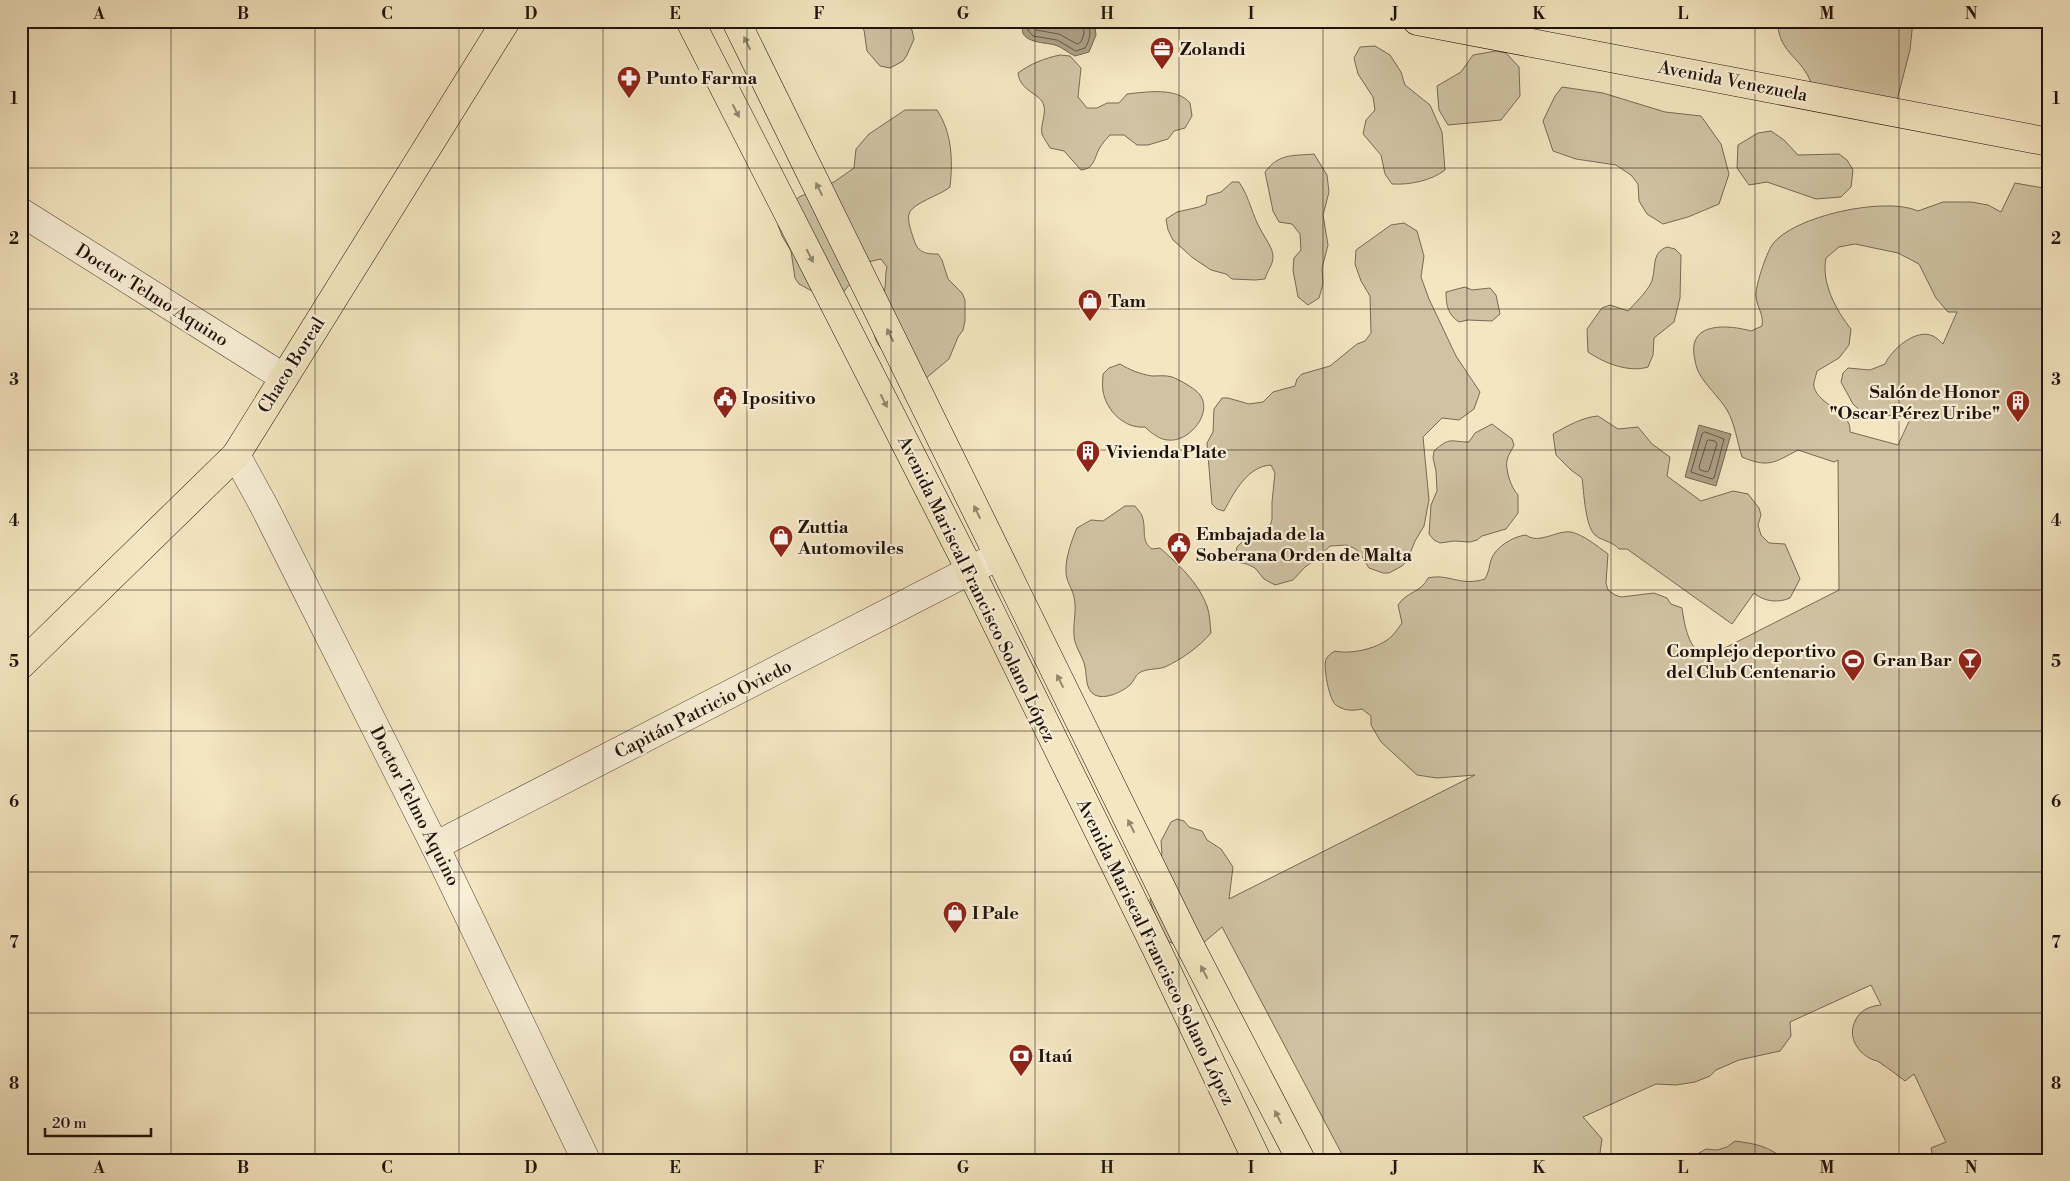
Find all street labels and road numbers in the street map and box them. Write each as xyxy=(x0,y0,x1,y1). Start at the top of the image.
street label: Avenida Venezuela xyxy=(1655,56,1810,107)
street label: Doctor Telmo Aquino xyxy=(71,239,233,352)
street label: Chaco Boreal xyxy=(253,312,330,418)
street label: Avenida Mariscal Francisco Solano López xyxy=(892,431,1061,746)
street label: Capitán Patricio Oviedo xyxy=(611,655,796,764)
street label: Doctor Telmo Aquino xyxy=(364,722,465,890)
street label: Avenida Mariscal Francisco Solano López xyxy=(1071,794,1240,1109)

